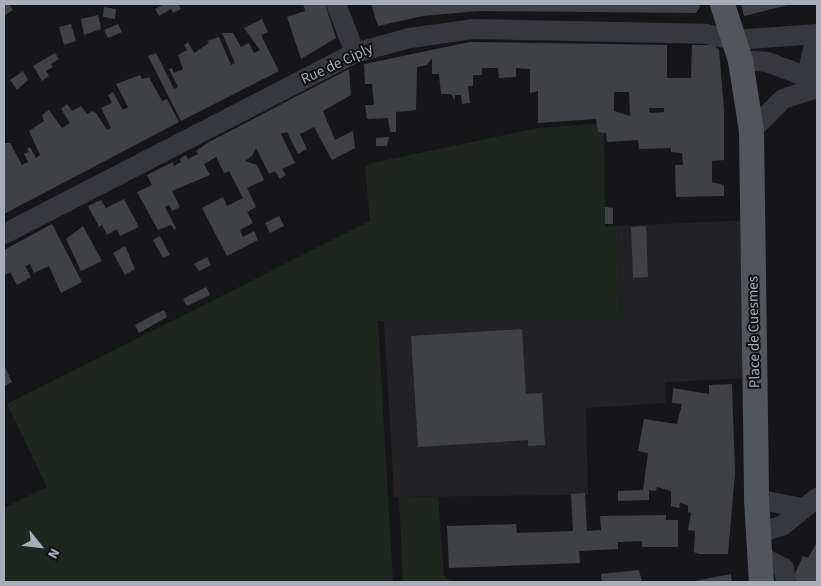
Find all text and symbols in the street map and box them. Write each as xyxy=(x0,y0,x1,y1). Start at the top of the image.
street label: Rue de Ciply xyxy=(298,40,376,88)
street label: Place de Cuesmes xyxy=(744,276,764,388)
north arrow xyxy=(15,521,65,571)
text: N xyxy=(42,544,64,562)

